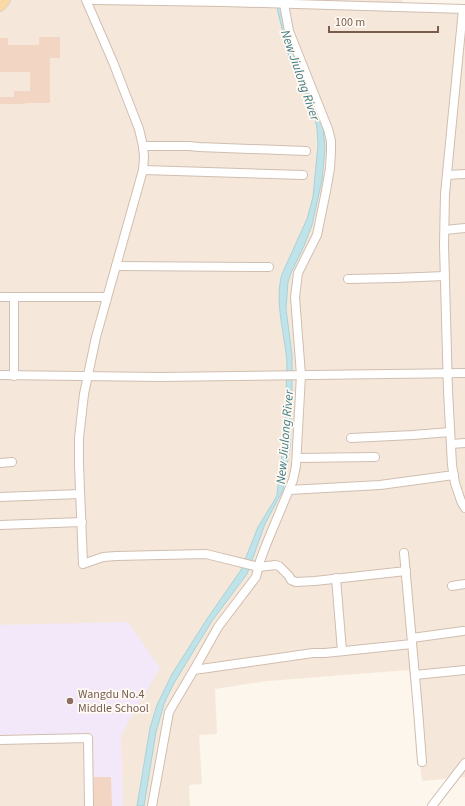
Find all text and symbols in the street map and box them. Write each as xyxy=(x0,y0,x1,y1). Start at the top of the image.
scale bar xyxy=(329,8,438,34)
text: 100 m xyxy=(335,14,365,31)
water label: New Jiulong River xyxy=(276,28,324,124)
water label: New Jiulong River xyxy=(272,389,298,485)
place label: Wangdu No.4 Middle School xyxy=(78,686,149,717)
marker: Wangdu No.4 Middle School xyxy=(65,696,75,706)

